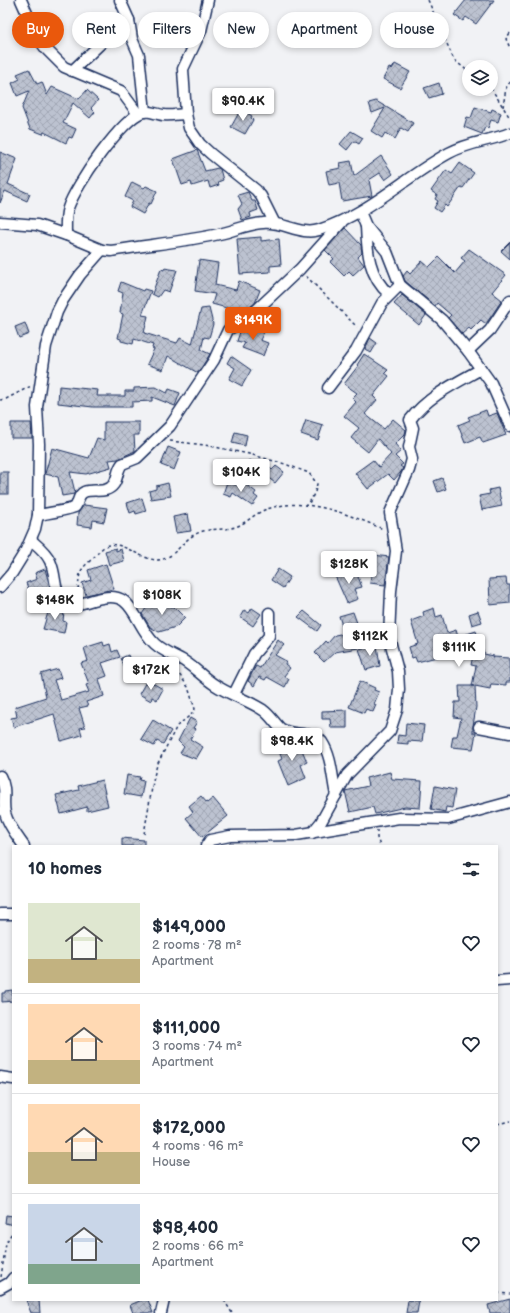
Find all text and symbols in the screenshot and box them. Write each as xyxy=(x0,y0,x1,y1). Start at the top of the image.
chip: Buy xyxy=(12,12,64,48)
chip: Rent xyxy=(72,12,130,48)
chip: Filters xyxy=(138,12,205,48)
chip: New xyxy=(213,12,269,48)
chip: Apartment xyxy=(277,12,372,48)
chip: House xyxy=(380,12,449,48)
map controls xyxy=(462,60,498,96)
button: layers xyxy=(462,60,498,96)
pin: $90.4K xyxy=(210,88,276,122)
text: $90.4K xyxy=(221,93,265,109)
pin: $149K xyxy=(225,307,281,341)
text: $149K xyxy=(234,312,272,328)
pin: $104K xyxy=(213,459,269,493)
text: $104K xyxy=(222,464,260,480)
pin: $128K xyxy=(321,551,377,585)
text: $128K xyxy=(330,556,368,572)
pin: $108K xyxy=(134,582,190,616)
pin: $148K xyxy=(27,587,83,621)
text: $108K xyxy=(143,587,181,603)
text: $148K xyxy=(36,592,74,608)
pin: $112K xyxy=(342,623,398,657)
text: $112K xyxy=(352,628,388,644)
pin: $111K xyxy=(431,634,487,668)
text: $111K xyxy=(442,639,476,655)
pin: $172K xyxy=(123,657,179,691)
text: $172K xyxy=(132,662,170,678)
pin: $98.4K xyxy=(259,728,325,762)
text: $98.4K xyxy=(270,733,314,749)
icon: filters xyxy=(460,858,482,880)
text: 10 homes xyxy=(28,859,102,879)
text: $149,000 xyxy=(152,917,226,937)
icon: home xyxy=(60,919,108,967)
icon: heart xyxy=(460,932,482,954)
text: 2 rooms · 78 m² xyxy=(152,937,242,953)
text: Apartment xyxy=(152,953,213,969)
text: $111,000 xyxy=(152,1018,220,1038)
icon: home xyxy=(60,1020,108,1068)
icon: heart xyxy=(460,1033,482,1055)
text: 3 rooms · 74 m² xyxy=(152,1038,242,1054)
text: Apartment xyxy=(152,1054,213,1070)
text: $172,000 xyxy=(152,1118,225,1138)
icon: home xyxy=(60,1120,108,1168)
icon: heart xyxy=(460,1133,482,1155)
text: 4 rooms · 96 m² xyxy=(152,1138,244,1154)
text: House xyxy=(152,1154,190,1170)
text: $98,400 xyxy=(152,1218,218,1238)
icon: home xyxy=(60,1220,108,1268)
icon: heart xyxy=(460,1233,482,1255)
text: 2 rooms · 66 m² xyxy=(152,1238,244,1254)
text: Apartment xyxy=(152,1254,213,1270)

